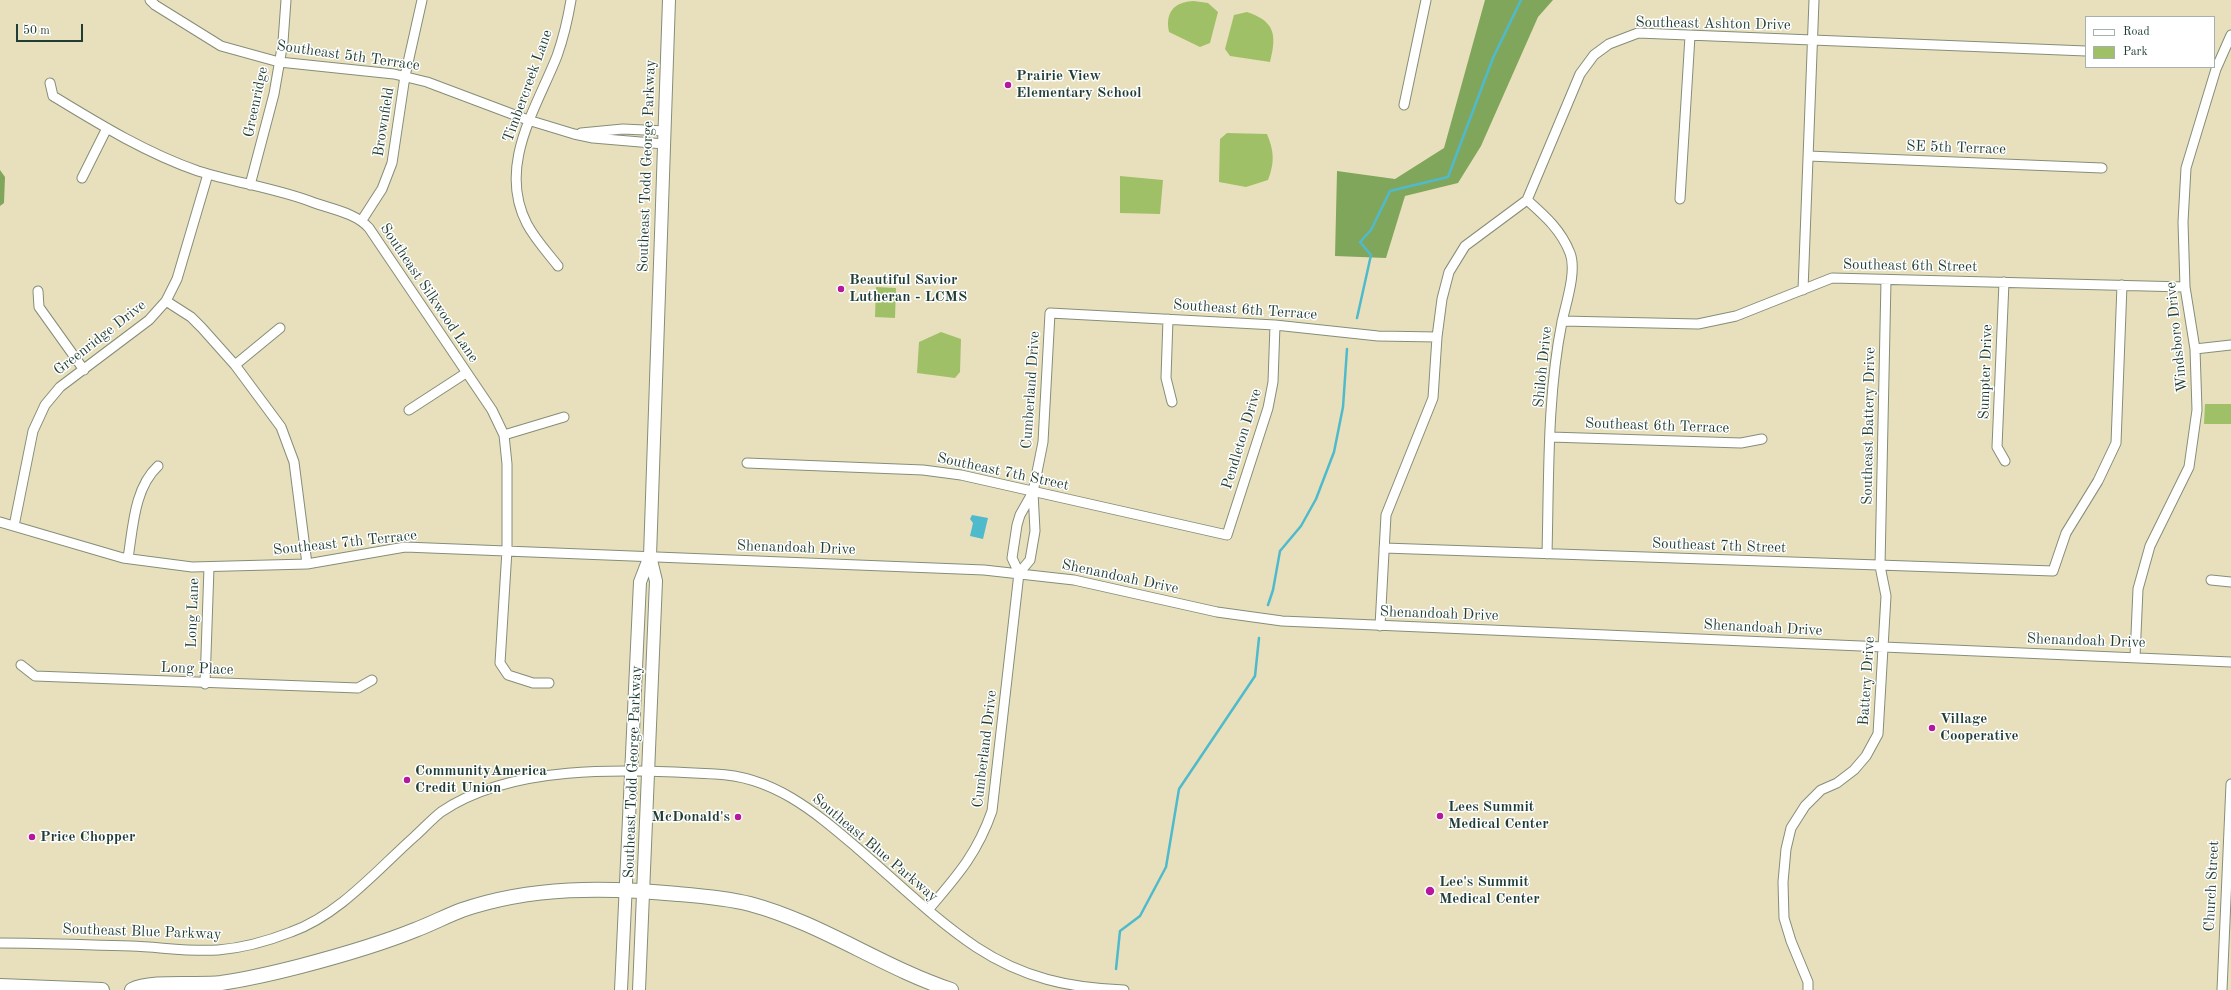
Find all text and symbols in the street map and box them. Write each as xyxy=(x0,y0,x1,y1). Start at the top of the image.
street label: Southeast Ashton Drive xyxy=(1635,14,1791,34)
scale bar xyxy=(18,16,85,42)
legend xyxy=(2085,16,2215,68)
text: 50 m xyxy=(23,25,50,37)
text: Road xyxy=(2123,26,2150,38)
street label: Timbercreek Lane xyxy=(499,27,557,145)
street label: Southeast 5th Terrace xyxy=(275,37,421,75)
text: Park xyxy=(2123,46,2148,58)
street label: Southeast Todd George Parkway xyxy=(634,59,660,273)
street label: Greenridge xyxy=(240,65,272,139)
place label: Prairie View Elementary School xyxy=(1016,67,1142,102)
marker: Prairie View Elementary School xyxy=(1003,80,1013,90)
street label: Brownfield xyxy=(370,86,398,158)
street label: SE 5th Terrace xyxy=(1906,137,2006,159)
street label: Southeast Silkwood Lane xyxy=(376,220,482,366)
street label: Southeast 6th Street xyxy=(1843,256,1977,276)
place label: Beautiful Savior Lutheran - LCMS xyxy=(849,271,967,306)
street label: Windsboro Drive xyxy=(2162,281,2192,393)
marker: Beautiful Savior Lutheran - LCMS xyxy=(836,284,846,294)
street label: Greenridge Drive xyxy=(50,296,150,380)
street label: Southeast 6th Terrace xyxy=(1172,296,1318,324)
street label: Sumpter Drive xyxy=(1975,324,1997,420)
street label: Shiloh Drive xyxy=(1530,326,1556,408)
street label: Cumberland Drive xyxy=(1018,330,1044,450)
street label: Southeast Battery Drive xyxy=(1859,347,1879,505)
street label: Pendleton Drive xyxy=(1218,387,1266,491)
street label: Southeast 6th Terrace xyxy=(1584,414,1730,438)
street label: Southeast 7th Street xyxy=(935,449,1071,495)
street label: Southeast 7th Terrace xyxy=(272,526,418,560)
street label: Southeast 7th Street xyxy=(1651,535,1787,557)
street label: Shenandoah Drive xyxy=(736,537,856,559)
street label: Shenandoah Drive xyxy=(1060,556,1180,598)
street label: Long Lane xyxy=(183,578,203,648)
street label: Shenandoah Drive xyxy=(1379,603,1499,625)
street label: Shenandoah Drive xyxy=(1703,616,1823,640)
street label: Shenandoah Drive xyxy=(2026,630,2146,652)
street label: Battery Drive xyxy=(1855,636,1879,726)
street label: Long Place xyxy=(160,659,234,679)
street label: Southeast Todd George Parkway xyxy=(620,665,646,879)
street label: Cumberland Drive xyxy=(969,689,1001,809)
place label: Village Cooperative xyxy=(1940,710,2018,745)
marker: Village Cooperative xyxy=(1927,723,1937,733)
place label: CommunityAmerica Credit Union xyxy=(415,762,547,797)
marker: CommunityAmerica Credit Union xyxy=(402,775,412,785)
street label: Southeast Blue Parkway xyxy=(808,790,942,906)
place label: Lees Summit Medical Center xyxy=(1448,798,1549,833)
place label: McDonald's xyxy=(652,808,730,826)
marker: Lees Summit Medical Center xyxy=(1435,811,1445,821)
marker: McDonald's xyxy=(733,812,743,822)
place label: Price Chopper xyxy=(40,828,136,846)
marker: Price Chopper xyxy=(27,832,37,842)
street label: Church Street xyxy=(2201,840,2223,932)
place label: Lee's Summit Medical Center xyxy=(1439,873,1540,908)
marker: Lee's Summit Medical Center xyxy=(1424,885,1436,897)
street label: Southeast Blue Parkway xyxy=(62,920,222,944)

